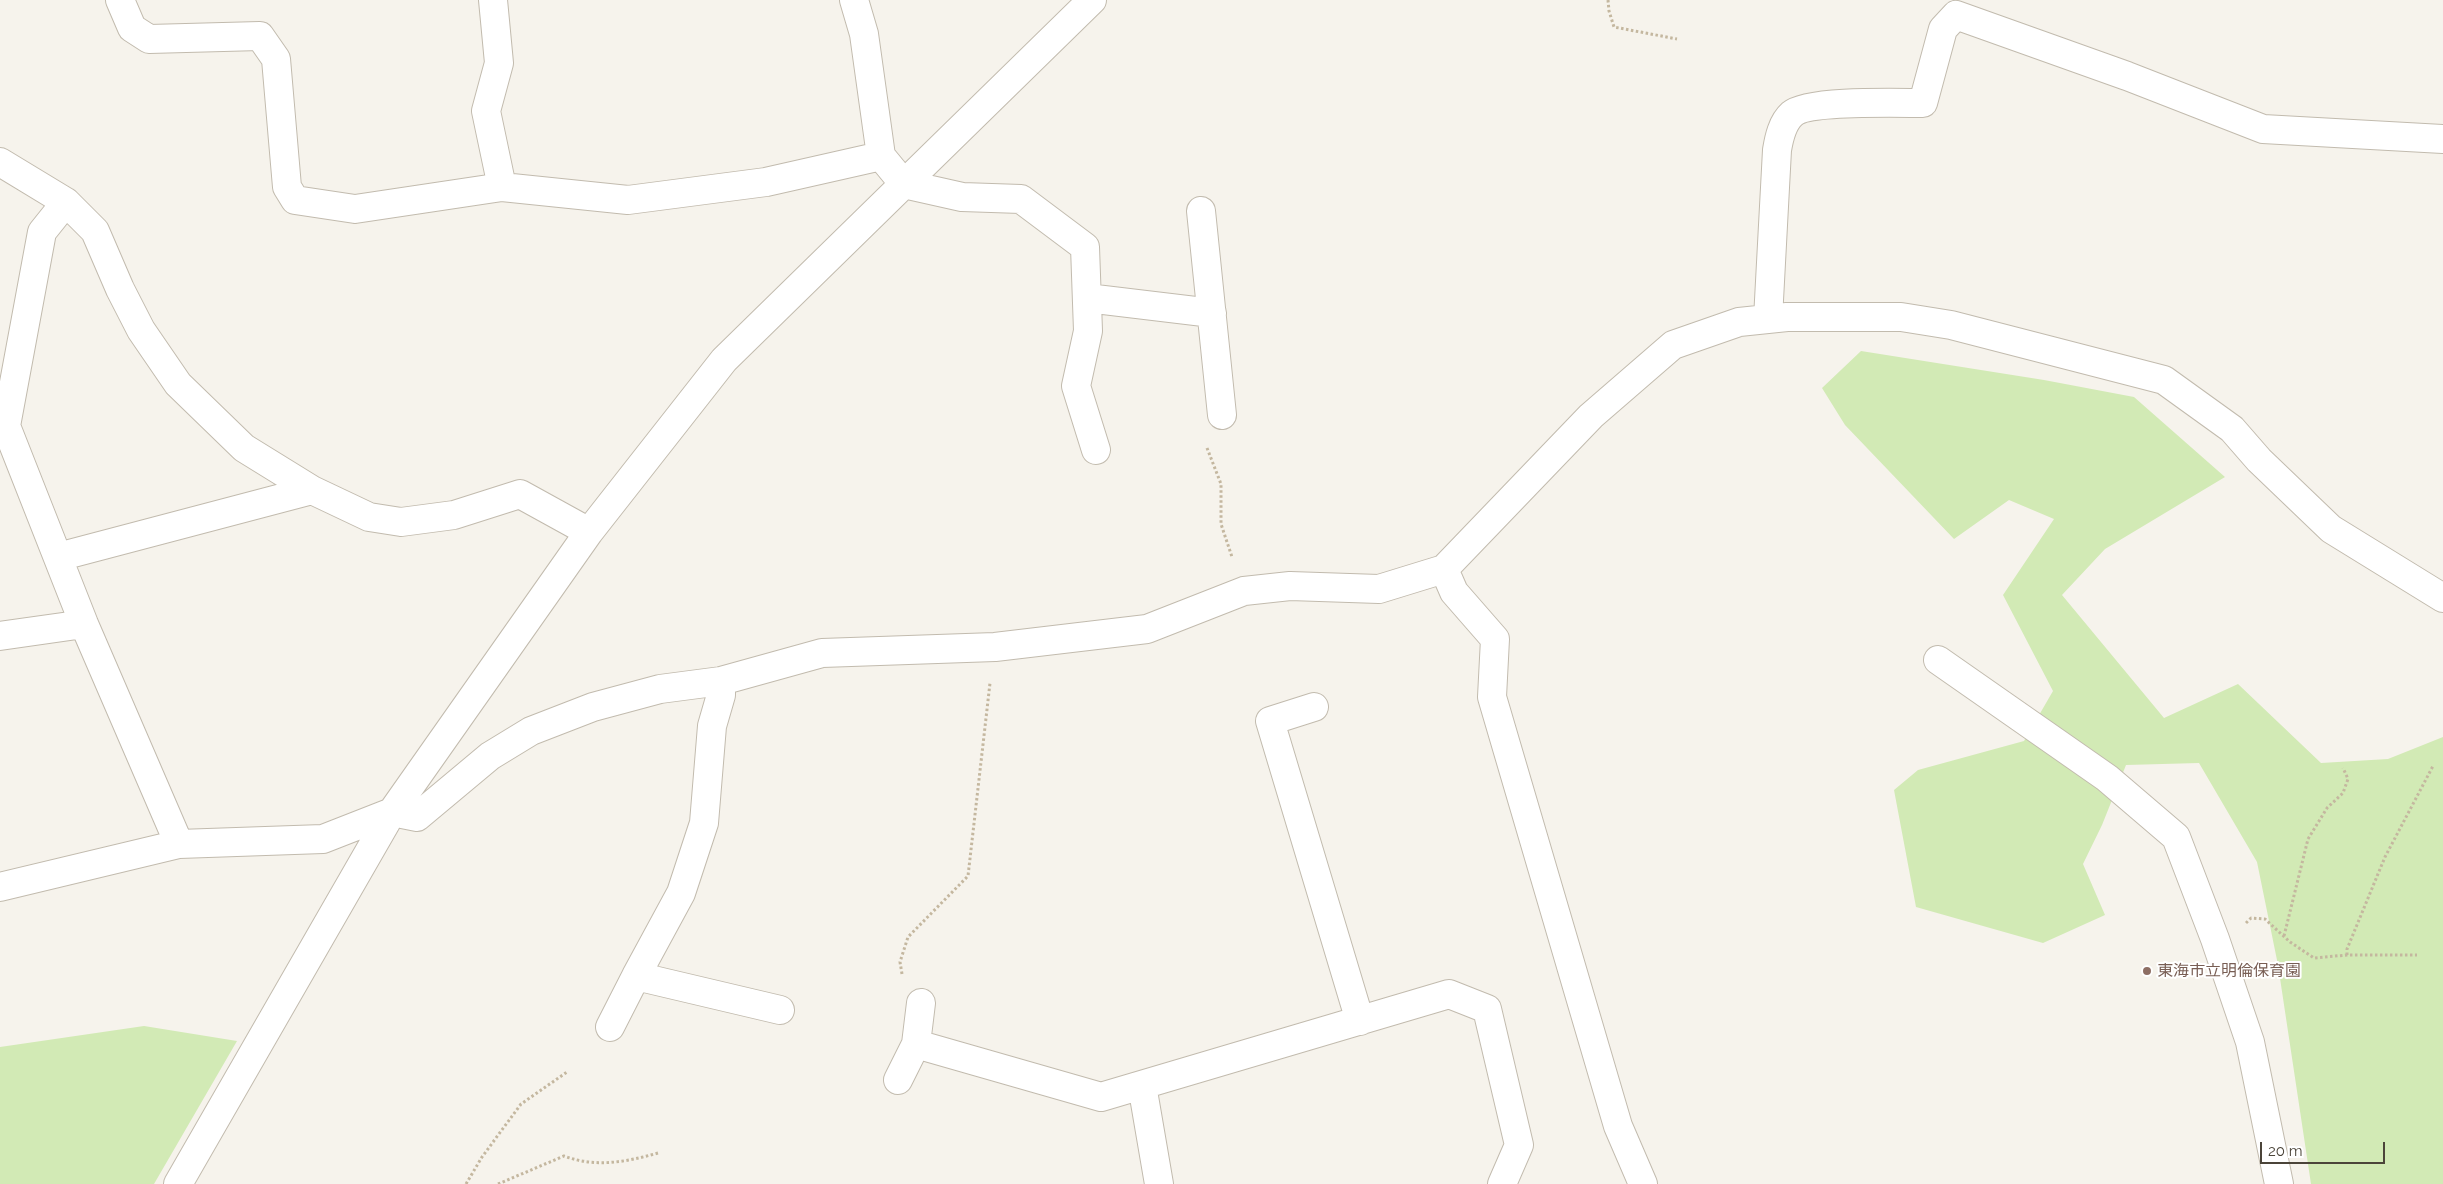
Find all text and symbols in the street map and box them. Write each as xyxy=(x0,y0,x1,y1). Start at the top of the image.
place label: 東海市立明倫保育園 xyxy=(2157,961,2301,981)
marker: 東海市立明倫保育園 xyxy=(2141,965,2153,977)
scale bar xyxy=(2263,1132,2388,1164)
text: 20 m xyxy=(2268,1142,2303,1160)

